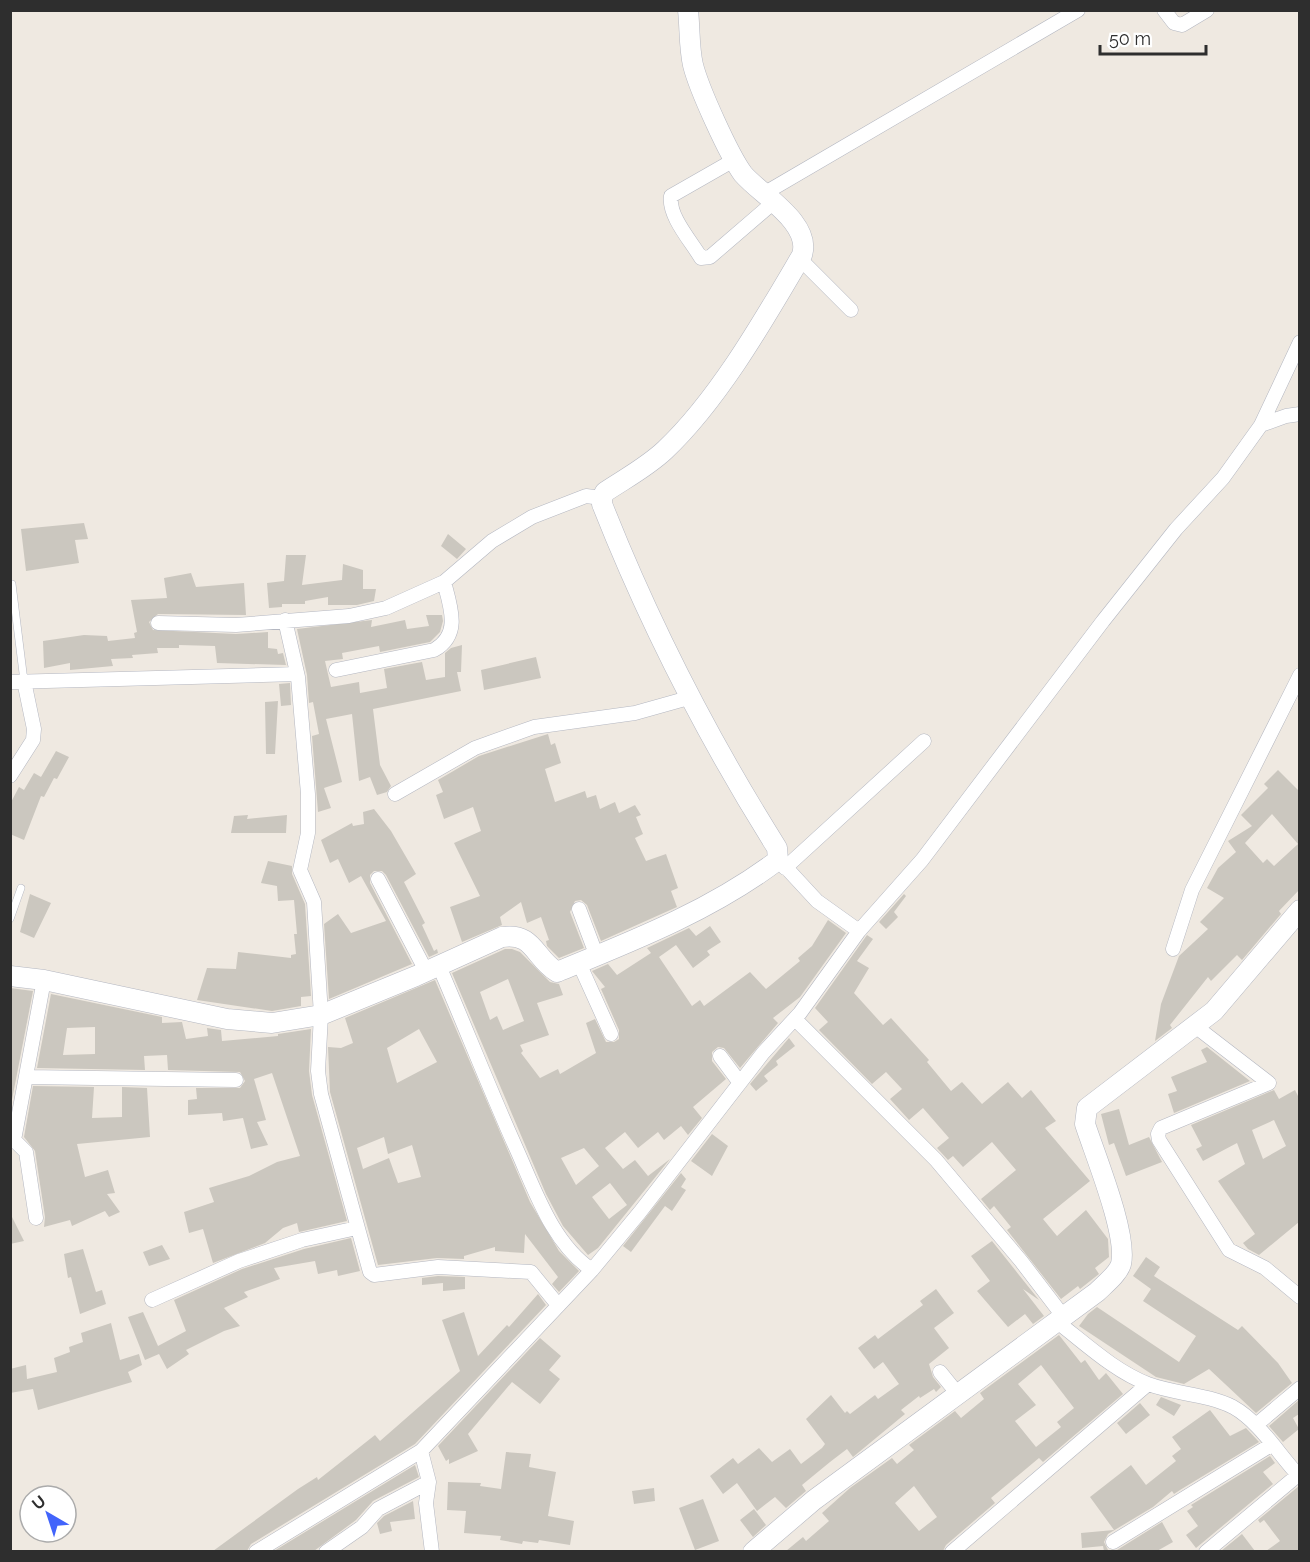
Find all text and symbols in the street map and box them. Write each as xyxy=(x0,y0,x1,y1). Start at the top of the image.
scale bar xyxy=(1100,18,1206,56)
text: 50 m xyxy=(1109,28,1151,49)
north arrow xyxy=(18,1484,78,1544)
text: U xyxy=(28,1492,50,1514)

